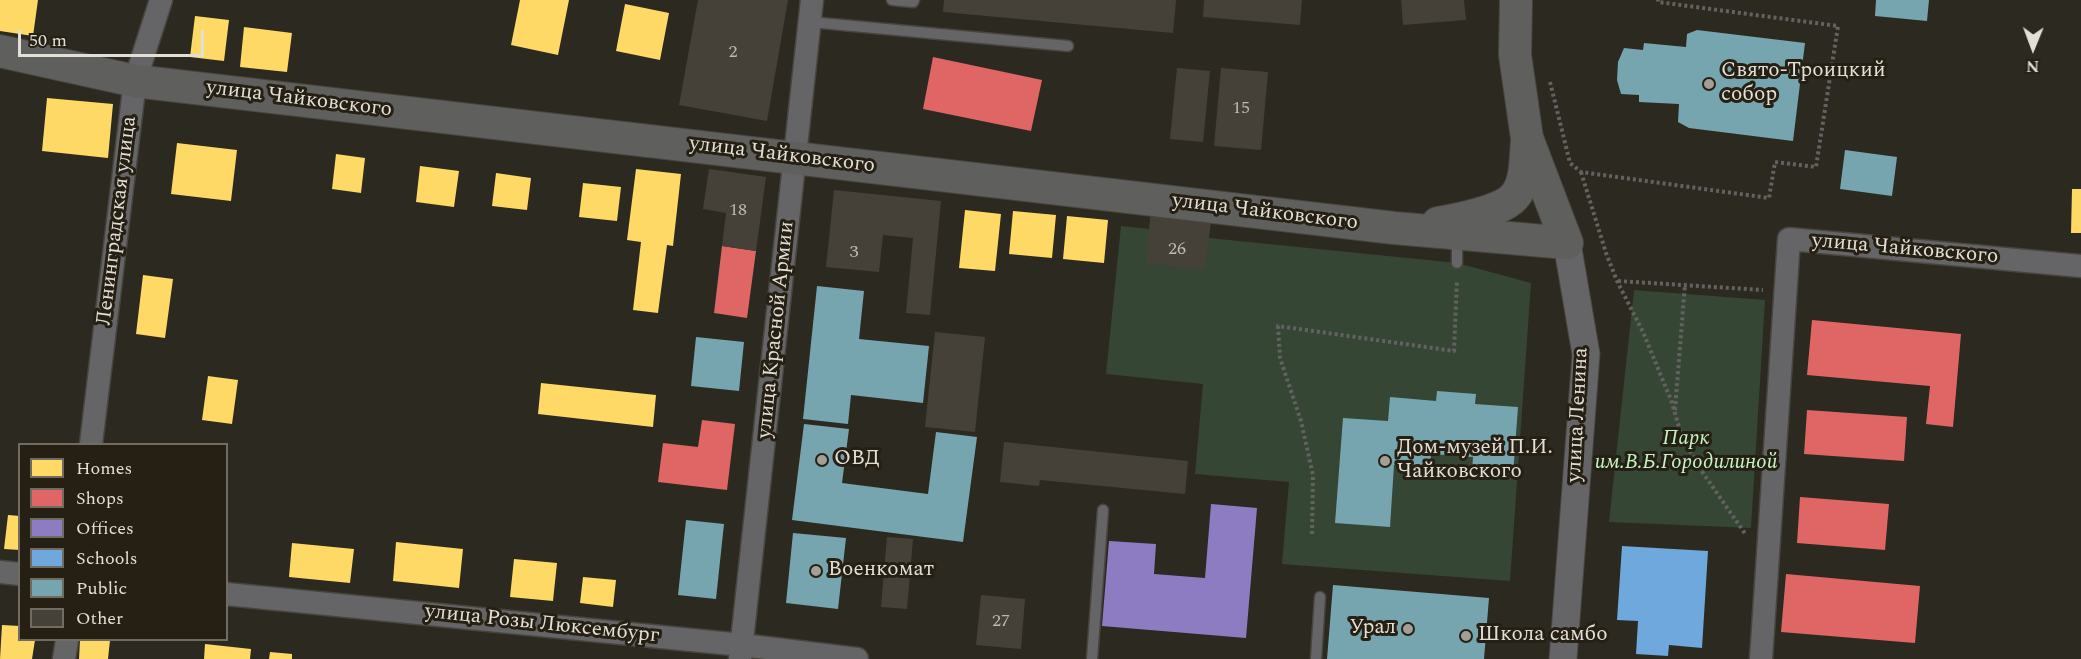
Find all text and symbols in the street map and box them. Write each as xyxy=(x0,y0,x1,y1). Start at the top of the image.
scale bar xyxy=(21,18,207,56)
north arrow xyxy=(2003,18,2063,78)
text: 50 m xyxy=(29,27,67,54)
house number: 2 xyxy=(729,42,737,64)
text: N xyxy=(2026,54,2039,78)
place label: Свято-Троицкий собор xyxy=(1721,59,1886,109)
street label: улица Чайковского xyxy=(205,76,393,124)
marker: Свято-Троицкий собор xyxy=(1702,77,1716,91)
house number: 15 xyxy=(1232,98,1250,120)
street label: Ленинградская улица xyxy=(93,115,143,327)
street label: улица Чайковского xyxy=(688,132,876,180)
street label: улица Чайковского xyxy=(1171,189,1359,237)
house number: 18 xyxy=(729,200,747,222)
street label: улица Красной Армии xyxy=(753,220,801,440)
street label: улица Чайковского xyxy=(1811,229,1999,271)
house number: 26 xyxy=(1168,239,1186,261)
house number: 3 xyxy=(850,242,858,264)
street label: улица Ленина xyxy=(1563,347,1595,483)
park label: Парк им.В.Б.Городилиной xyxy=(1595,427,1777,477)
place label: Дом-музей П.И. Чайковского xyxy=(1397,436,1553,486)
legend xyxy=(18,443,228,641)
place label: ОВД xyxy=(834,447,880,473)
marker: ОВД xyxy=(815,453,829,467)
marker: Дом-музей П.И. Чайковского xyxy=(1378,454,1392,468)
text: Homes xyxy=(76,455,132,482)
text: Shops xyxy=(76,485,124,512)
text: Offices xyxy=(76,515,134,542)
text: Schools xyxy=(76,545,138,572)
place label: Военкомат xyxy=(828,558,934,584)
marker: Военкомат xyxy=(809,564,823,578)
text: Public xyxy=(76,575,127,602)
street label: улица Розы Люксембург xyxy=(424,600,660,650)
text: Other xyxy=(76,605,123,632)
house number: 27 xyxy=(992,611,1010,633)
place label: Урал xyxy=(1350,616,1396,642)
marker: Урал xyxy=(1401,622,1415,636)
place label: Школа самбо xyxy=(1478,623,1608,649)
marker: Школа самбо xyxy=(1459,629,1473,643)

